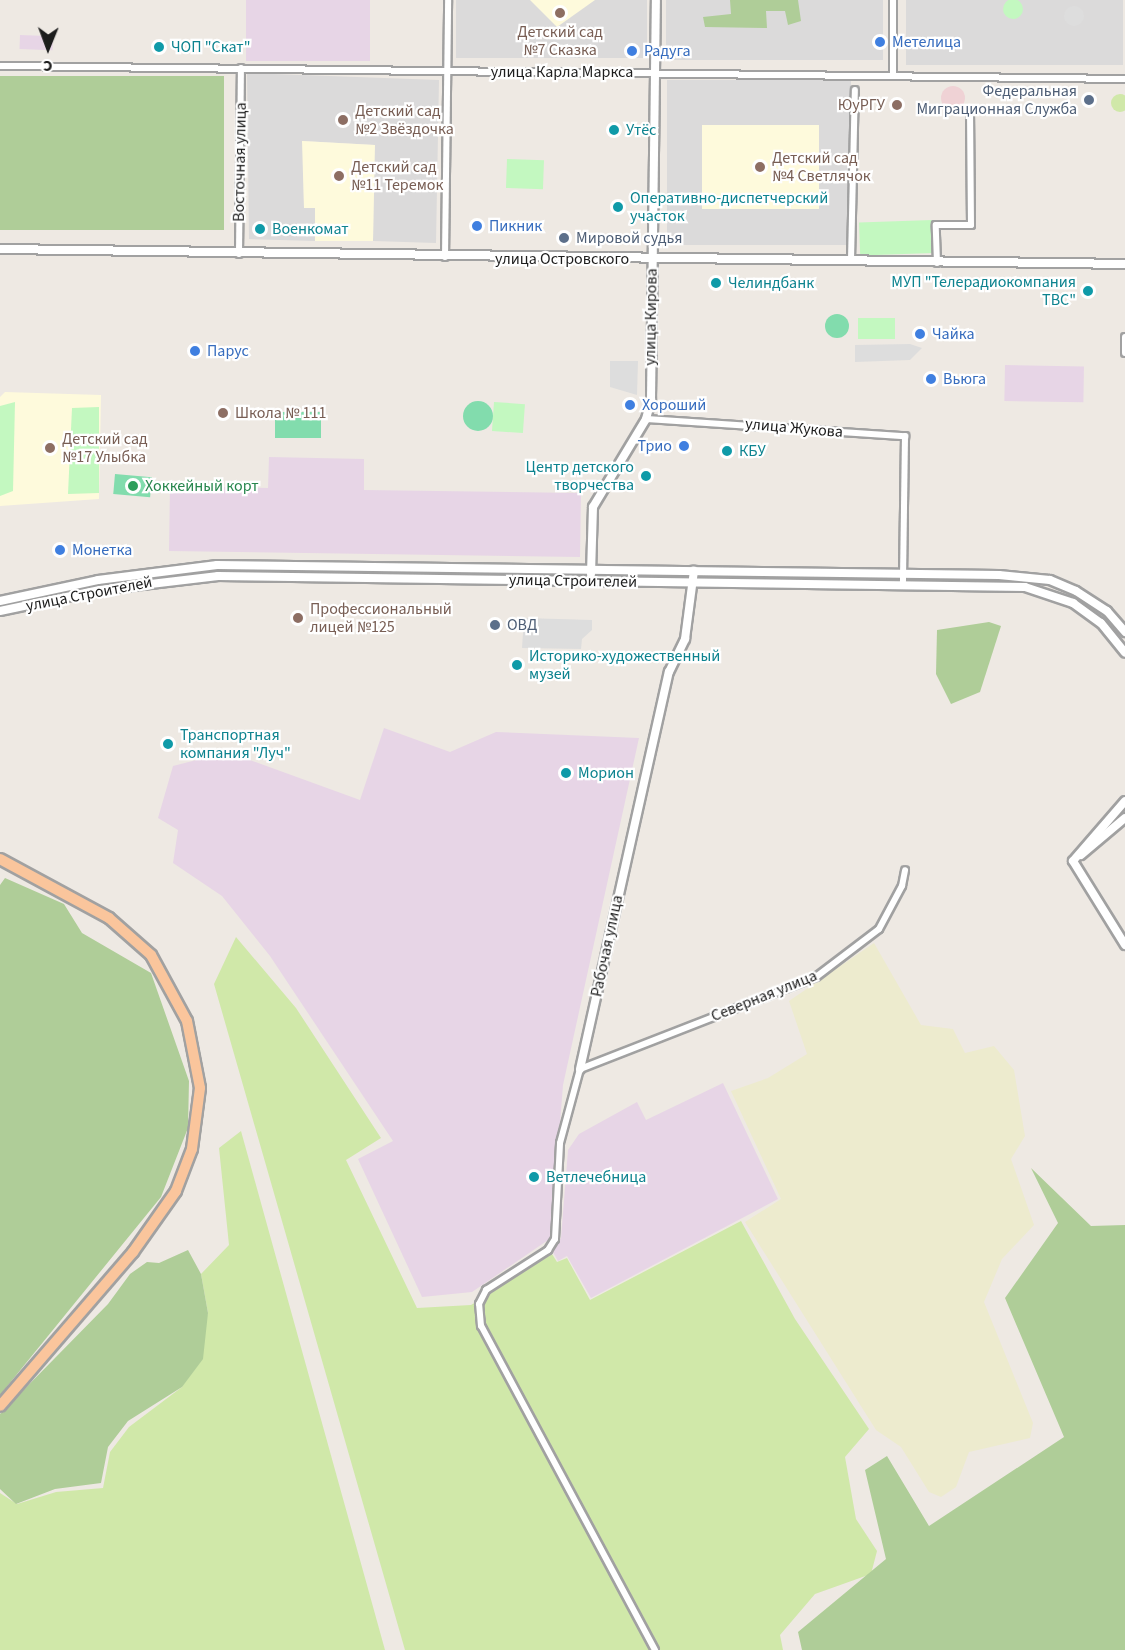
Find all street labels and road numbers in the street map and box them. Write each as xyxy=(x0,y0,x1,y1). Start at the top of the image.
street label: улица Карла Маркса xyxy=(491,62,633,82)
street label: Восточная улица xyxy=(229,102,251,222)
street label: улица Островского xyxy=(495,249,629,269)
street label: улица Кирова xyxy=(641,268,661,366)
street label: улица Жукова xyxy=(744,414,844,442)
street label: улица Строителей xyxy=(509,570,637,592)
street label: улица Строителей xyxy=(24,572,154,616)
street label: Рабочая улица xyxy=(587,893,627,999)
street label: Северная улица xyxy=(708,966,820,1026)

